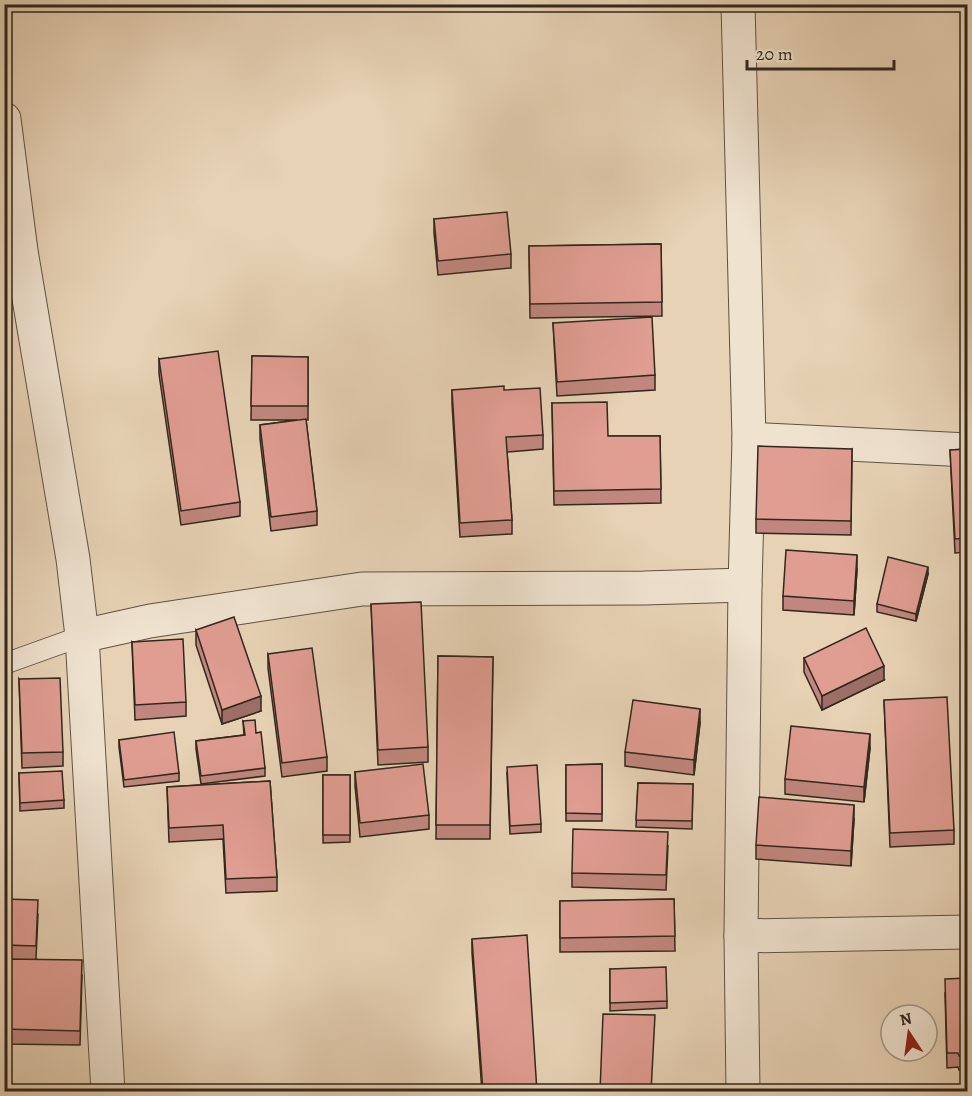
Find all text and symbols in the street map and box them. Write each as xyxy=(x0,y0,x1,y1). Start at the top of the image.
scale bar xyxy=(747,33,894,71)
text: 20 m xyxy=(756,42,793,66)
north arrow xyxy=(879,1003,939,1063)
text: N xyxy=(898,1007,914,1031)

